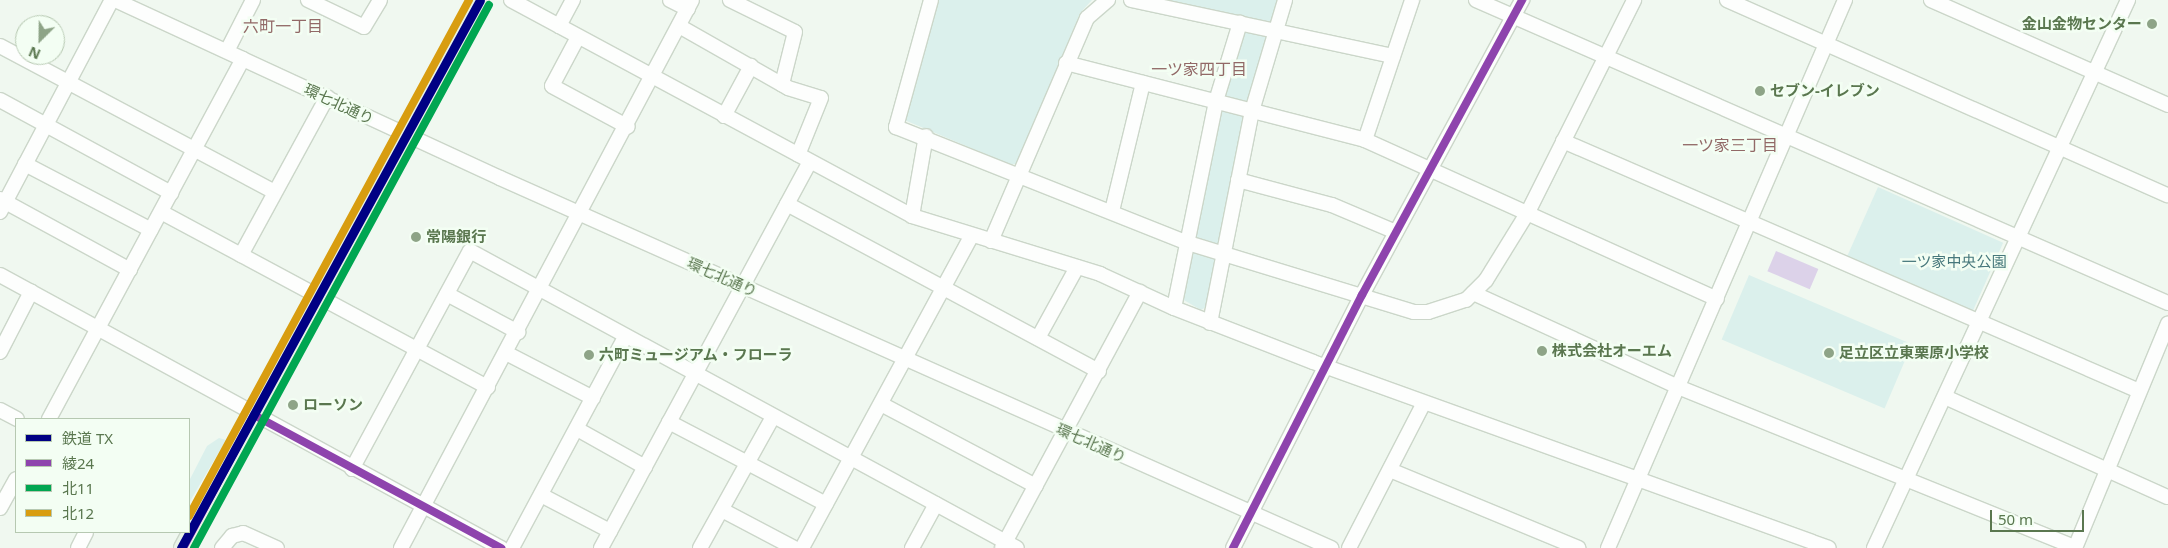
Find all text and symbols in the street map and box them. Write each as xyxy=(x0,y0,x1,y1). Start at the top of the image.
north arrow xyxy=(15,15,65,65)
place label: 金山金物センター xyxy=(2022,15,2142,33)
district label: 六町一丁目 xyxy=(243,16,323,36)
marker: 金山金物センター xyxy=(2146,18,2158,30)
text: N xyxy=(25,42,43,64)
district label: 一ツ家四丁目 xyxy=(1151,59,1247,79)
street label: 環七北通り xyxy=(301,80,377,128)
place label: セブン-イレブン xyxy=(1770,82,1880,100)
marker: セブン-イレブン xyxy=(1754,85,1766,97)
district label: 一ツ家三丁目 xyxy=(1682,135,1778,155)
place label: 常陽銀行 xyxy=(426,228,486,246)
marker: 常陽銀行 xyxy=(410,231,422,243)
park label: 一ツ家中央公園 xyxy=(1902,253,2006,271)
street label: 環七北通り xyxy=(684,254,760,300)
place label: 株式会社オーエム xyxy=(1552,342,1672,360)
place label: 足立区立東栗原小学校 xyxy=(1839,344,1989,362)
marker: 株式会社オーエム xyxy=(1536,345,1548,357)
place label: 六町ミュージアム・フローラ xyxy=(599,346,794,364)
marker: 足立区立東栗原小学校 xyxy=(1823,347,1835,359)
marker: 六町ミュージアム・フローラ xyxy=(583,349,595,361)
place label: ローソン xyxy=(303,396,363,414)
marker: ローソン xyxy=(287,399,299,411)
legend xyxy=(15,418,190,533)
street label: 環七北通り xyxy=(1053,420,1129,466)
text: 鉄道 TX xyxy=(62,428,113,448)
text: 綾24 xyxy=(62,453,94,473)
text: 北11 xyxy=(62,478,94,498)
scale bar xyxy=(1993,500,2087,532)
text: 北12 xyxy=(62,503,94,523)
text: 50 m xyxy=(1998,509,2033,529)

